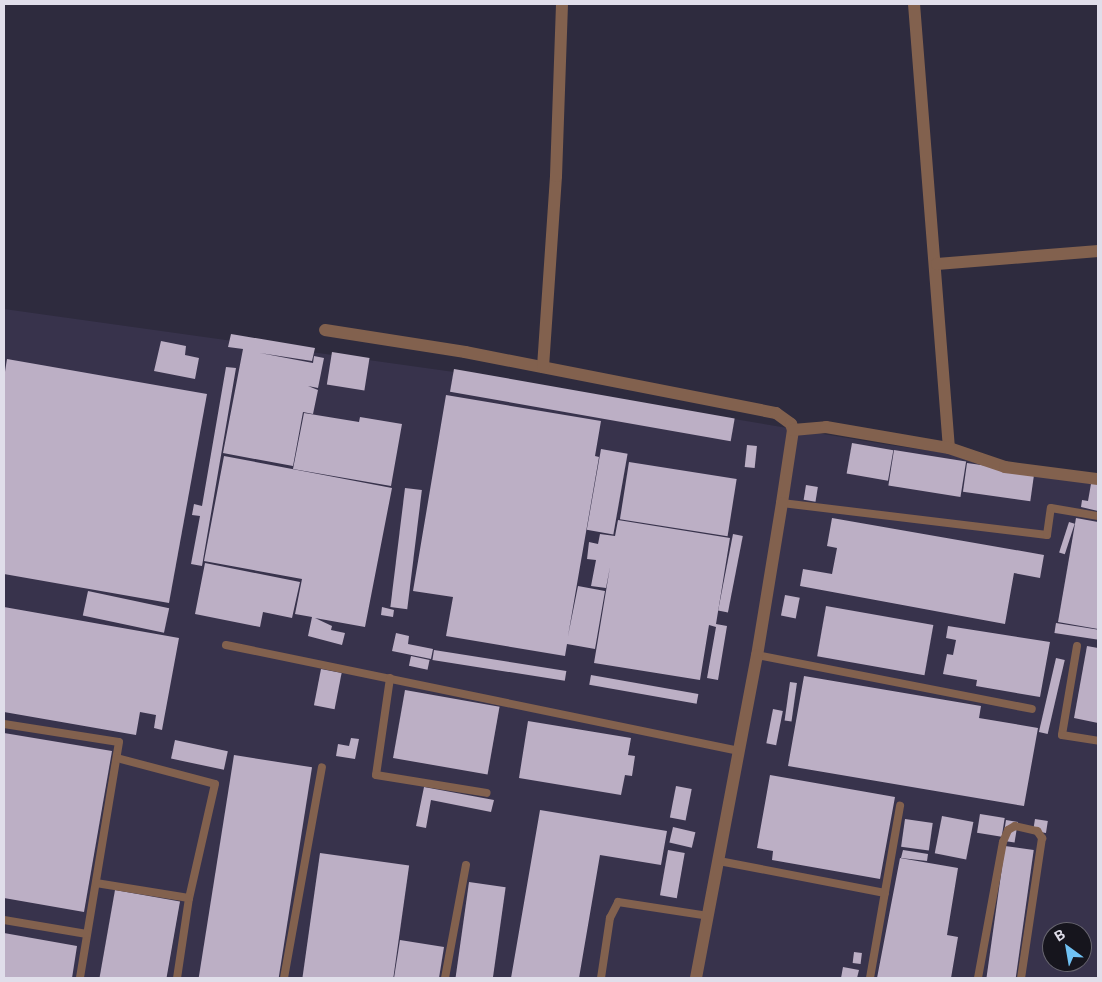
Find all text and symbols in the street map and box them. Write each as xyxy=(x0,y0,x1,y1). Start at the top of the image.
north arrow xyxy=(1042,922,1092,972)
text: B xyxy=(1051,926,1068,944)

